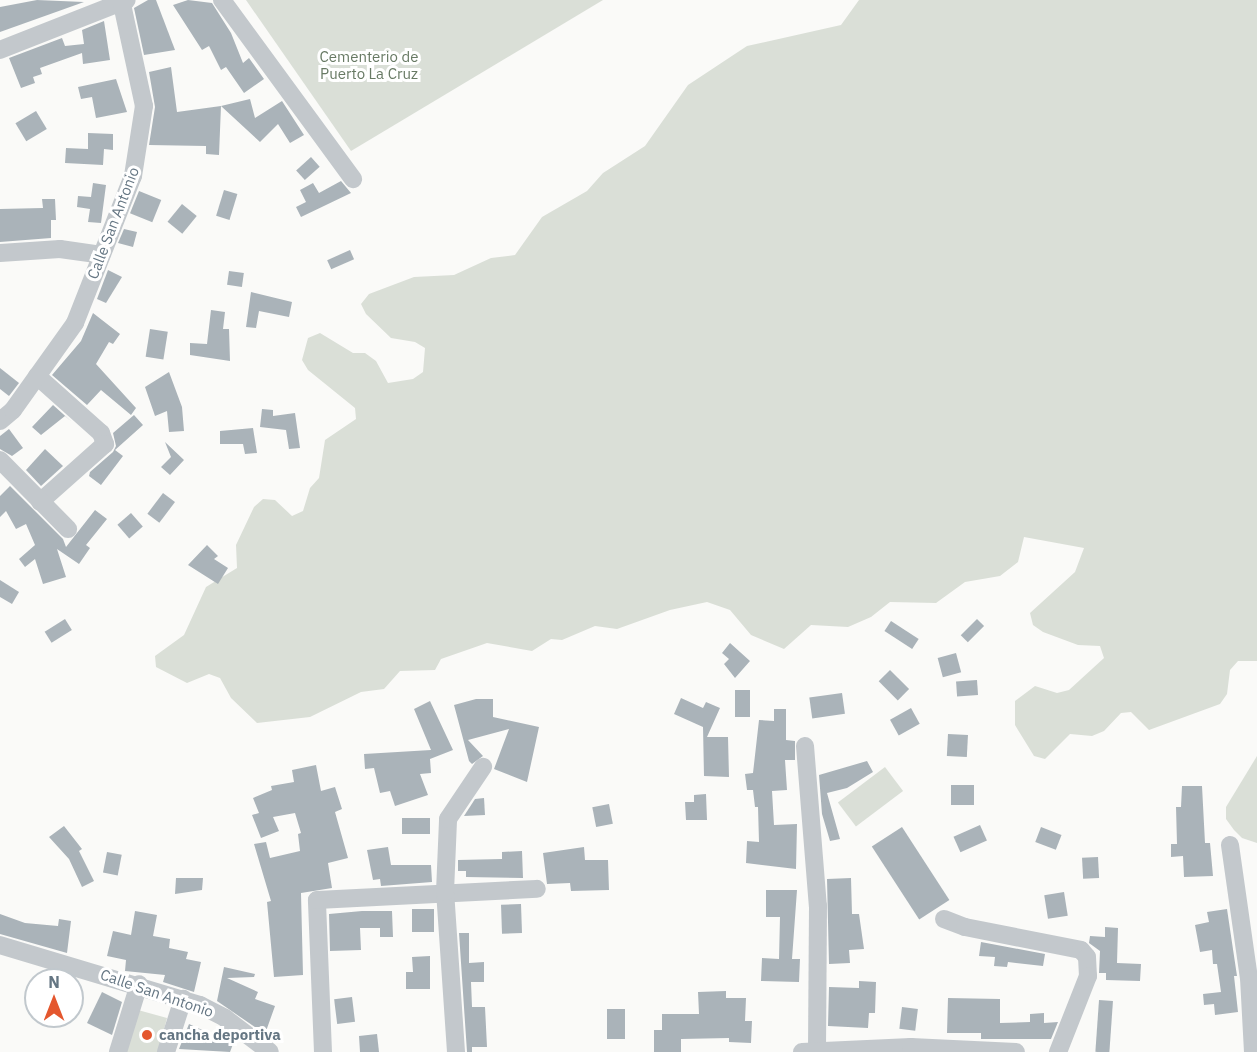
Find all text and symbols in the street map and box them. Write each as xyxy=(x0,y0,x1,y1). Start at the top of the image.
park label: Cementerio de Puerto La Cruz xyxy=(320,47,418,82)
street label: Calle San Antonio xyxy=(83,165,143,281)
street label: Calle San Antonio xyxy=(98,965,216,1021)
north arrow xyxy=(24,968,84,1028)
text: N xyxy=(48,972,60,992)
place label: cancha deportiva xyxy=(159,1026,281,1044)
marker: cancha deportiva xyxy=(140,1028,154,1042)

